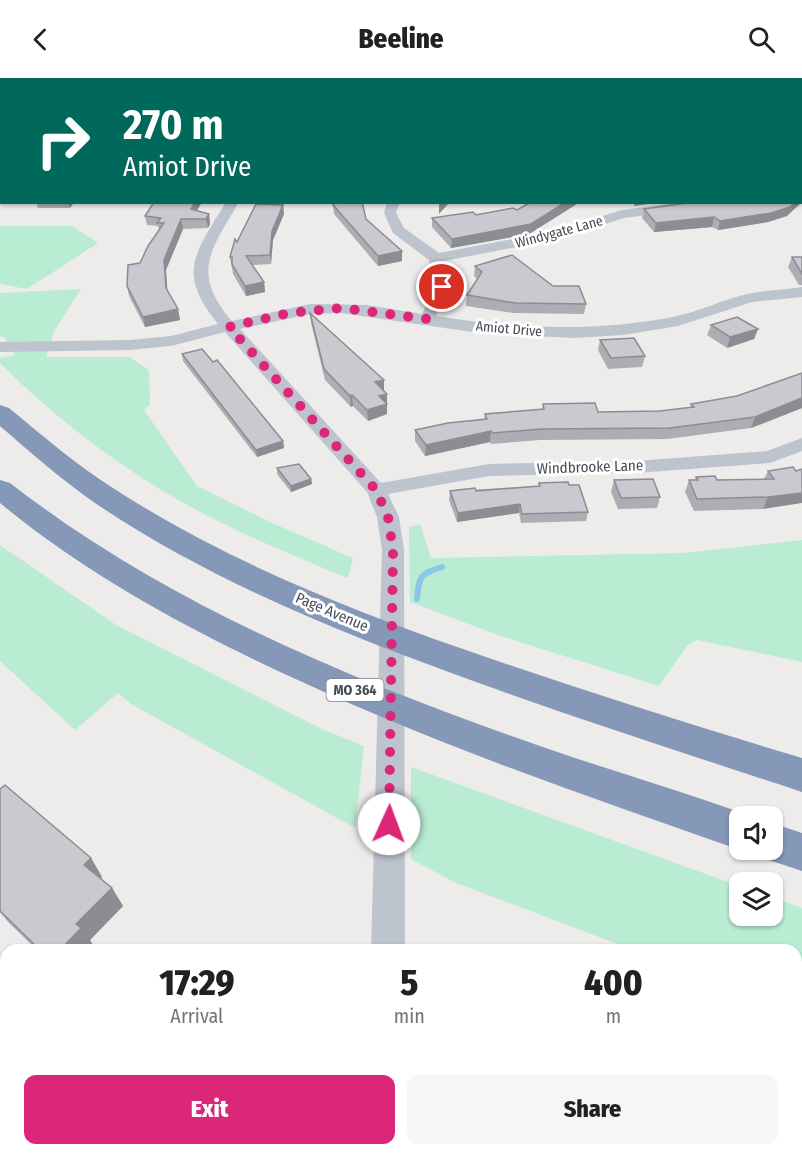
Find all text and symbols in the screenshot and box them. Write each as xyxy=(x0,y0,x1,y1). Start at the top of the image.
icon: back xyxy=(24,23,57,56)
text: Beeline xyxy=(358,23,444,55)
icon: search xyxy=(745,23,778,56)
text: 270 m xyxy=(123,100,223,150)
icon: right xyxy=(24,102,102,180)
text: Amiot Drive xyxy=(123,151,251,183)
street label: Windygate Lane xyxy=(513,212,605,252)
pin xyxy=(416,261,467,312)
icon: arrive xyxy=(425,270,458,303)
street label: Amiot Drive xyxy=(475,318,543,340)
street label: Windbrooke Lane xyxy=(536,456,644,478)
street label: Page Avenue xyxy=(293,589,371,635)
road number: MO 364 xyxy=(326,679,384,701)
position arrow xyxy=(357,792,421,856)
map controls xyxy=(729,806,783,926)
button: sound xyxy=(729,806,783,860)
button: layers xyxy=(729,872,783,926)
text: 17:29 xyxy=(159,961,235,1005)
text: 5 xyxy=(400,961,418,1005)
text: 400 xyxy=(584,961,643,1005)
text: Arrival xyxy=(170,1004,223,1028)
text: min xyxy=(394,1004,425,1028)
text: m xyxy=(606,1004,621,1028)
button: Exit xyxy=(24,1075,395,1144)
button: Share xyxy=(407,1075,778,1144)

